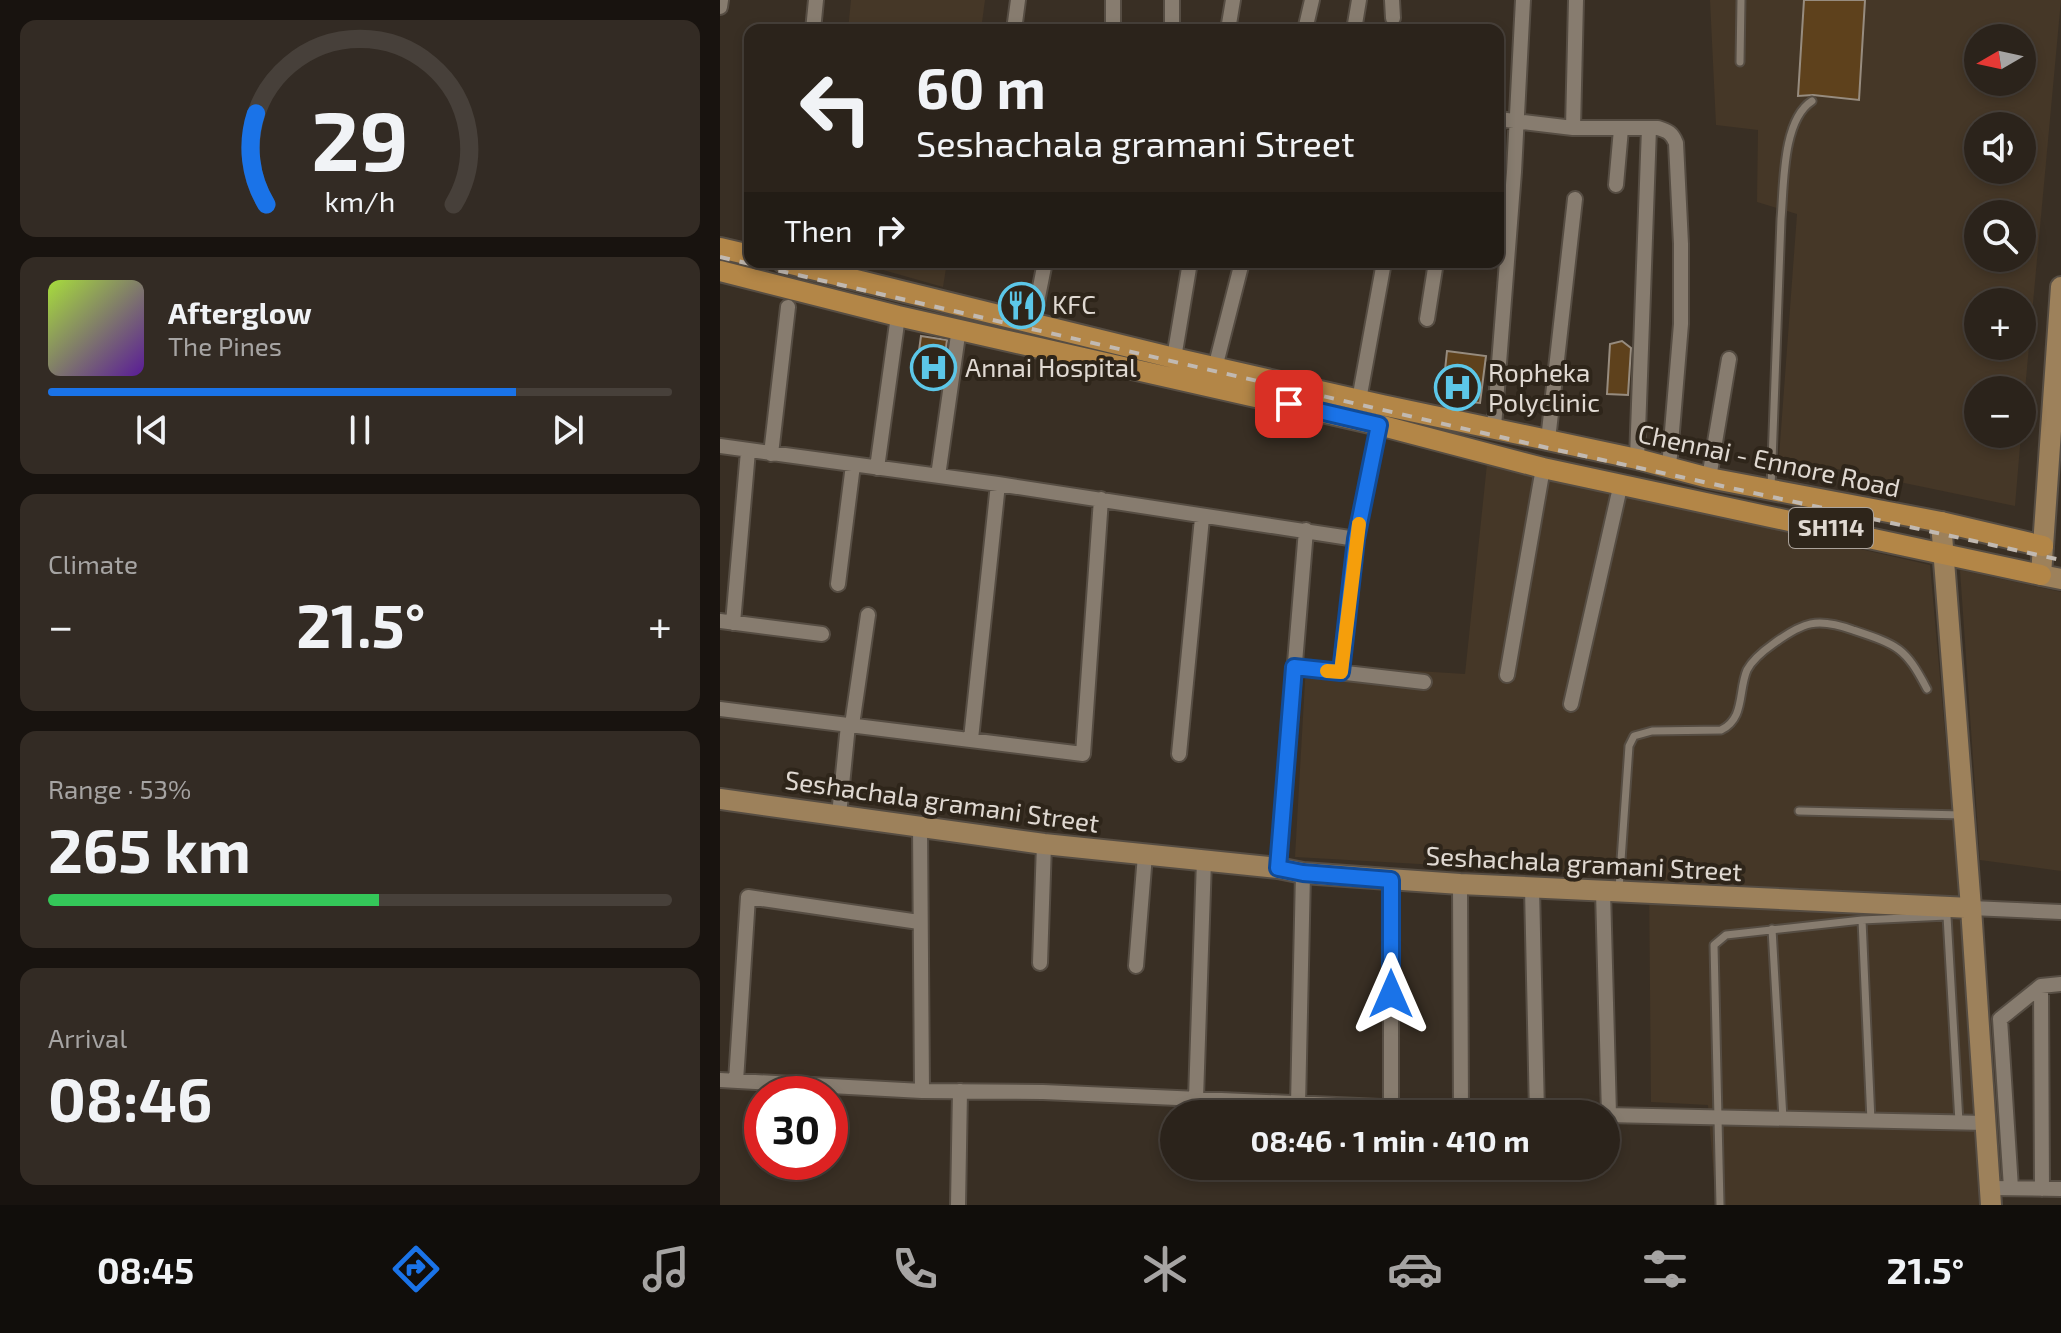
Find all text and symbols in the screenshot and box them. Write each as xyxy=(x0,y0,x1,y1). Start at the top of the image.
north arrow xyxy=(1964,24,2036,96)
map controls xyxy=(1964,24,2036,448)
text: 60 m xyxy=(916,53,1046,120)
icon: left xyxy=(784,56,888,160)
text: 29 xyxy=(311,87,409,187)
button: sound xyxy=(1964,112,2036,184)
text: Seshachala gramani Street xyxy=(916,121,1355,164)
text: km/h xyxy=(325,183,395,218)
button: search xyxy=(1964,200,2036,272)
icon: right xyxy=(868,208,912,252)
text: Then xyxy=(784,212,852,248)
restaurant icon: KFC xyxy=(997,281,1045,329)
place label: KFC xyxy=(1052,288,1096,319)
button: + xyxy=(1964,288,2036,360)
text: Afterglow xyxy=(168,294,312,330)
text: The Pines xyxy=(168,330,282,361)
hospital icon: Annai Hospital xyxy=(910,344,958,392)
place label: Annai Hospital xyxy=(965,351,1137,382)
place label: Ropheka Polyclinic xyxy=(1488,356,1600,417)
hospital icon: Ropheka Polyclinic xyxy=(1433,364,1481,412)
pin xyxy=(1255,370,1323,438)
button: − xyxy=(1964,376,2036,448)
icon: arrive xyxy=(1267,382,1311,426)
icon: previous xyxy=(130,408,174,452)
icon: pause xyxy=(338,408,382,452)
icon: next xyxy=(546,408,590,452)
street label: Chennai - Ennore Road xyxy=(1635,417,1903,502)
road number: SH114 xyxy=(1789,508,1873,548)
text: Climate xyxy=(48,548,138,579)
text: 21.5° xyxy=(296,588,425,660)
text: − xyxy=(48,598,74,651)
text: + xyxy=(648,598,672,651)
street label: Seshachala gramani Street xyxy=(783,763,1101,838)
text: Range · 53% xyxy=(48,773,191,804)
text: 265 km xyxy=(48,813,251,885)
street label: Seshachala gramani Street xyxy=(1425,839,1743,886)
position arrow xyxy=(1349,952,1433,1036)
text: Arrival xyxy=(48,1022,127,1053)
text: 08:46 xyxy=(48,1062,212,1134)
speed limit sign: 30 xyxy=(744,1076,848,1180)
text: 08:46 · 1 min · 410 m xyxy=(1250,1122,1530,1158)
icon: directions xyxy=(388,1241,444,1297)
icon: music xyxy=(638,1241,694,1297)
icon: phone xyxy=(887,1241,943,1297)
icon: climate xyxy=(1137,1241,1193,1297)
icon: car xyxy=(1387,1241,1443,1297)
icon: filters xyxy=(1637,1241,1693,1297)
text: 08:45 xyxy=(97,1248,194,1291)
text: 21.5° xyxy=(1887,1248,1964,1291)

